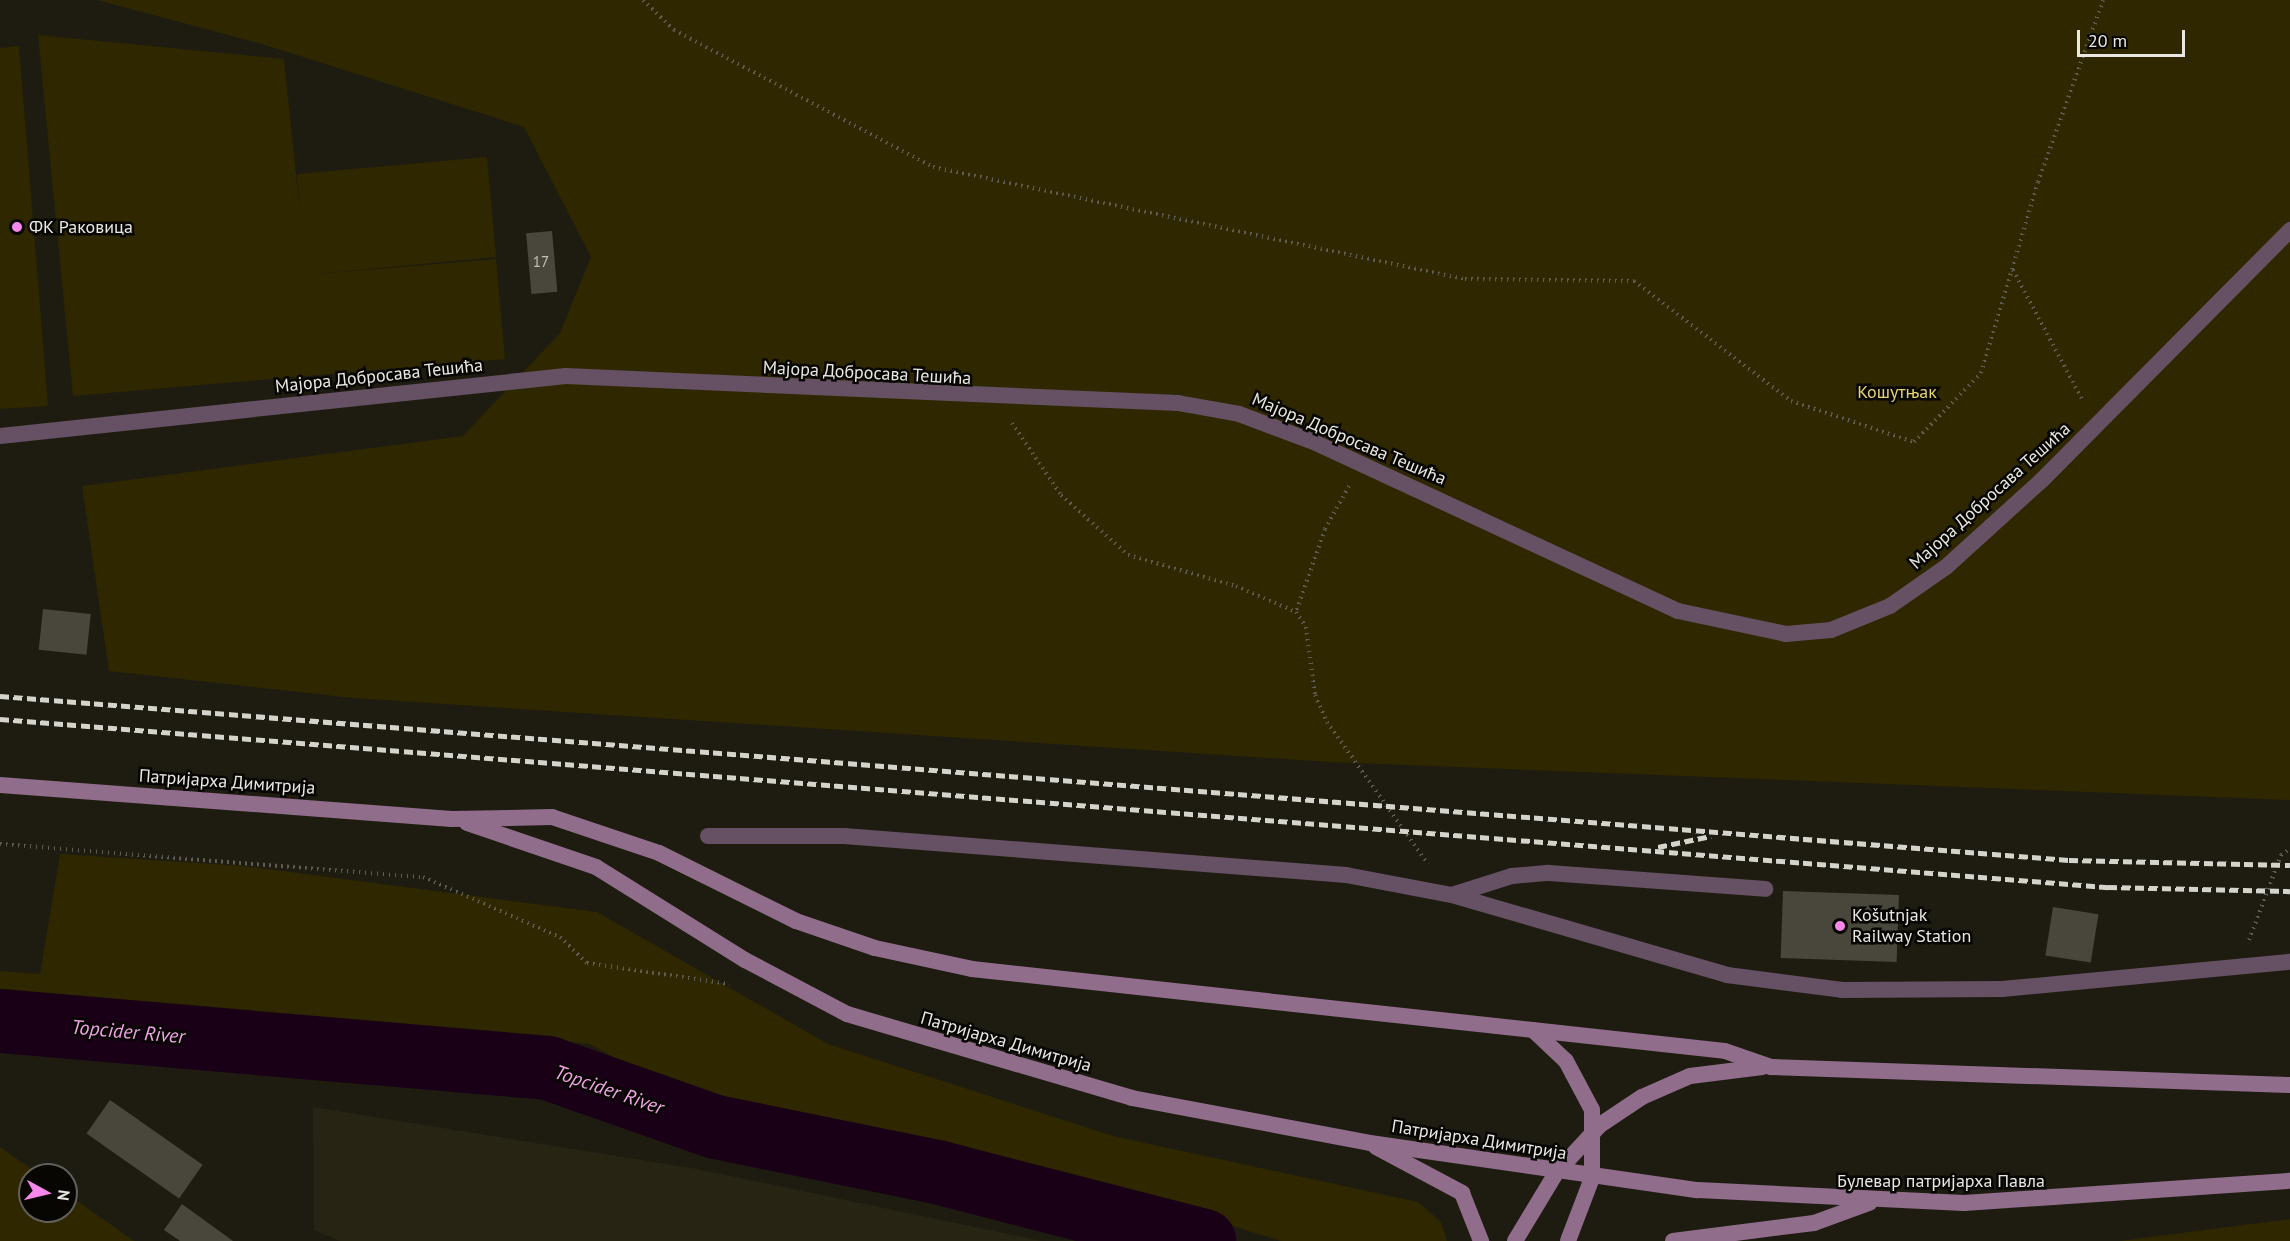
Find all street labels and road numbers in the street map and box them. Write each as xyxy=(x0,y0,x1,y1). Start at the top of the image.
street label: Мајора Добросава Тешића xyxy=(274,354,484,398)
street label: Мајора Добросава Тешића xyxy=(762,357,972,389)
street label: Мајора Добросава Тешића xyxy=(1248,388,1450,490)
street label: Мајора Добросава Тешића xyxy=(1905,418,2075,574)
street label: Патријарха Димитрија xyxy=(138,765,316,799)
street label: Патријарха Димитрија xyxy=(918,1007,1094,1077)
street label: Патријарха Димитрија xyxy=(1390,1115,1568,1165)
street label: Булевар патријарха Павла xyxy=(1837,1170,2045,1192)

